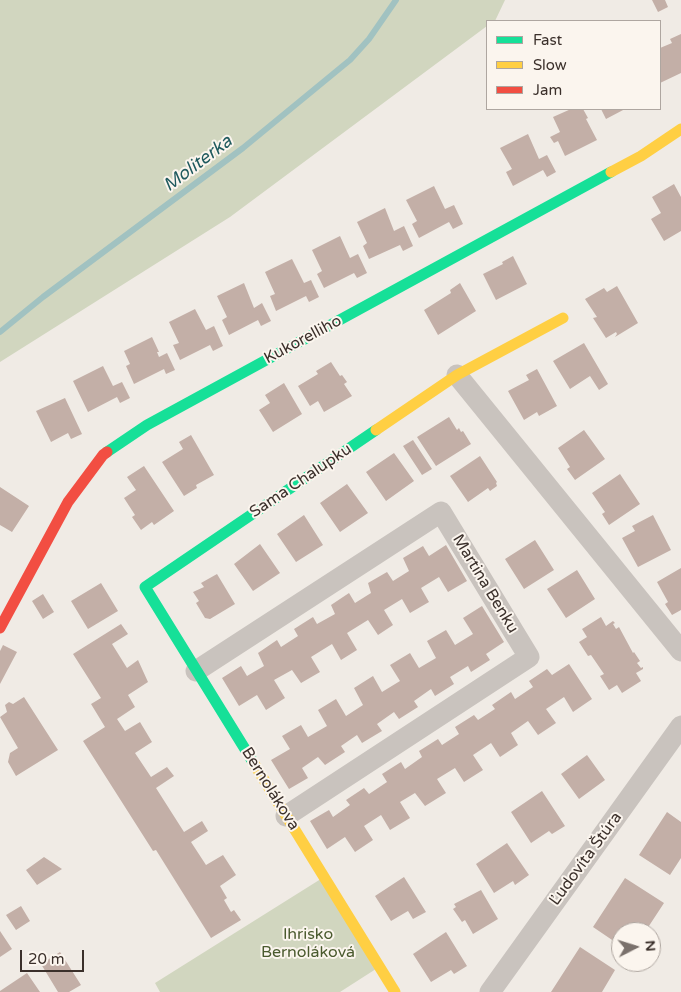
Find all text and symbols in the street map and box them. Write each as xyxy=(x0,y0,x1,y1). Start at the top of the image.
legend xyxy=(486,20,661,110)
text: Fast xyxy=(533,31,562,49)
text: Slow xyxy=(533,56,567,74)
text: Jam xyxy=(533,81,562,99)
water label: Moliterka xyxy=(159,131,237,197)
street label: Kukorelliho xyxy=(261,312,345,368)
street label: Sama Chalupku xyxy=(246,440,356,522)
street label: Martina Benku xyxy=(448,531,522,637)
street label: Bernolákova xyxy=(237,744,303,834)
street label: Ľudovíta Štúra xyxy=(546,809,626,909)
north arrow xyxy=(611,922,661,972)
park label: Ihrisko Bernoláková xyxy=(261,925,355,963)
text: N xyxy=(641,939,659,952)
scale bar xyxy=(22,940,86,972)
text: 20 m xyxy=(28,950,65,968)

